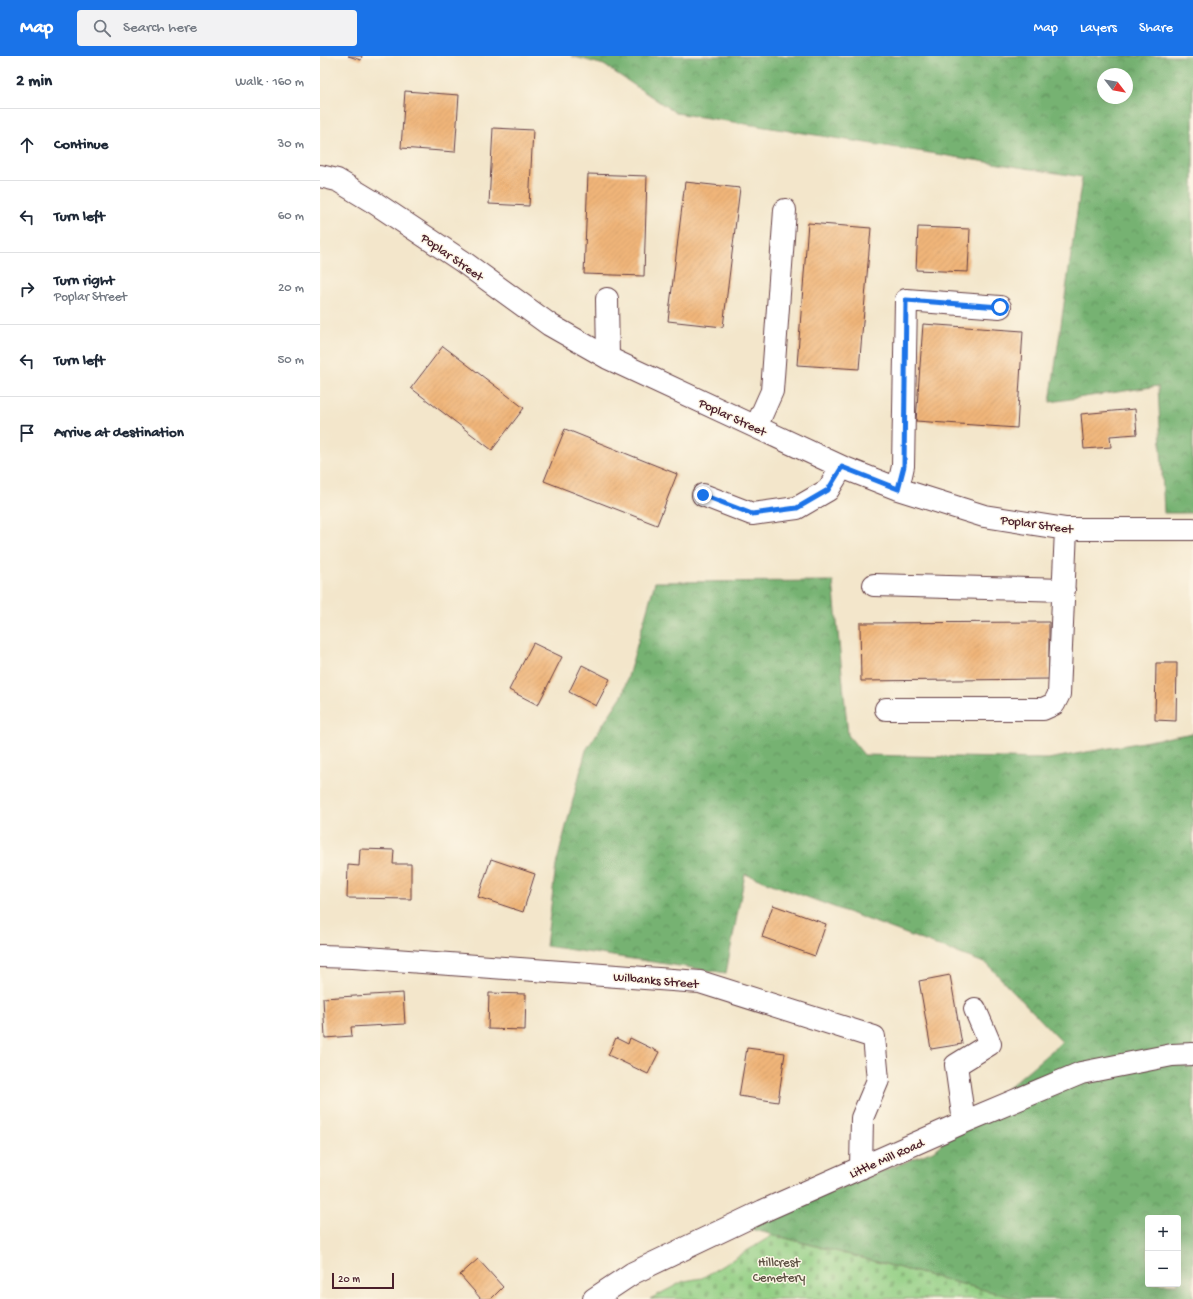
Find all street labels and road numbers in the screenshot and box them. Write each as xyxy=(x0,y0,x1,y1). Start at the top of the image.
street label: Poplar Street xyxy=(417,230,487,286)
street label: Poplar Street xyxy=(695,396,770,441)
street label: Poplar Street xyxy=(999,513,1075,538)
street label: Wilbanks Street xyxy=(613,970,701,993)
street label: Little Mill Road xyxy=(847,1136,928,1182)

